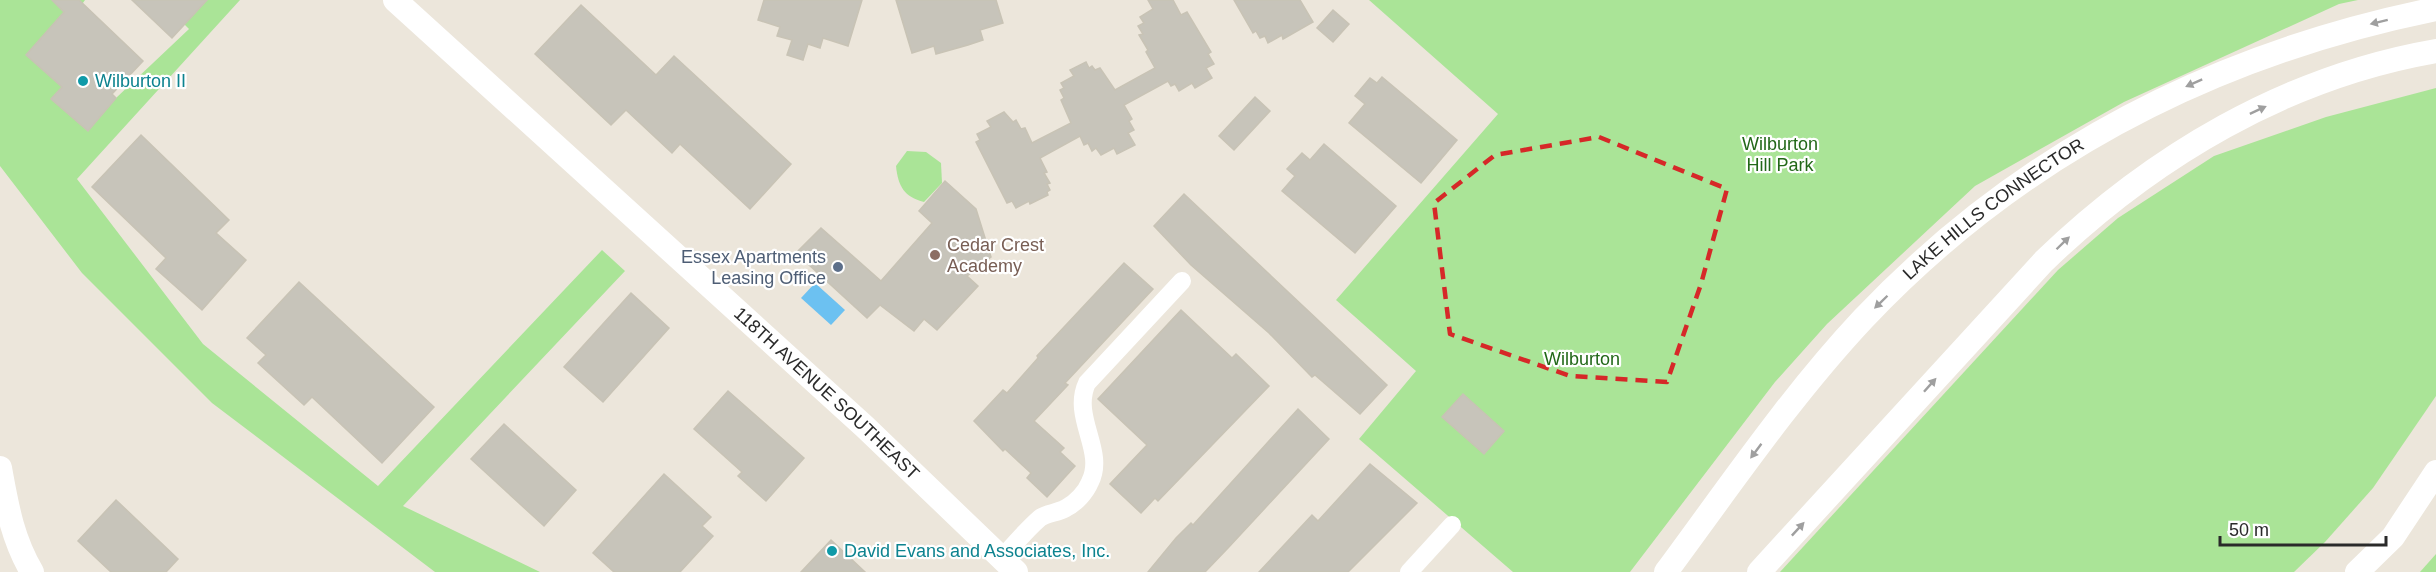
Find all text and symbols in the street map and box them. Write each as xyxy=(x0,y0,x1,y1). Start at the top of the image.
one-way arrow xyxy=(2370,17,2388,27)
place label: Wilburton II xyxy=(95,71,186,91)
marker: Wilburton II xyxy=(76,74,90,88)
one-way arrow xyxy=(2185,78,2203,88)
one-way arrow xyxy=(2249,105,2266,114)
park label: Wilburton Hill Park xyxy=(1742,134,1818,175)
street label: LAKE HILLS CONNECTOR xyxy=(1899,134,2087,284)
place label: Cedar Crest Academy xyxy=(947,235,1044,276)
one-way arrow xyxy=(2055,236,2069,250)
place label: Essex Apartments Leasing Office xyxy=(681,247,826,288)
marker: Cedar Crest Academy xyxy=(928,248,942,262)
marker: Essex Apartments Leasing Office xyxy=(831,260,845,274)
one-way arrow xyxy=(1874,294,1888,308)
street label: 118TH AVENUE SOUTHEAST xyxy=(730,303,923,484)
park label: Wilburton xyxy=(1544,349,1620,369)
one-way arrow xyxy=(1923,378,1936,393)
one-way arrow xyxy=(1750,443,1762,459)
scale bar xyxy=(2220,509,2386,547)
text: 50 m xyxy=(2229,520,2269,540)
one-way arrow xyxy=(1791,522,1804,537)
place label: David Evans and Associates, Inc. xyxy=(844,541,1110,561)
marker: David Evans and Associates, Inc. xyxy=(825,544,839,558)

